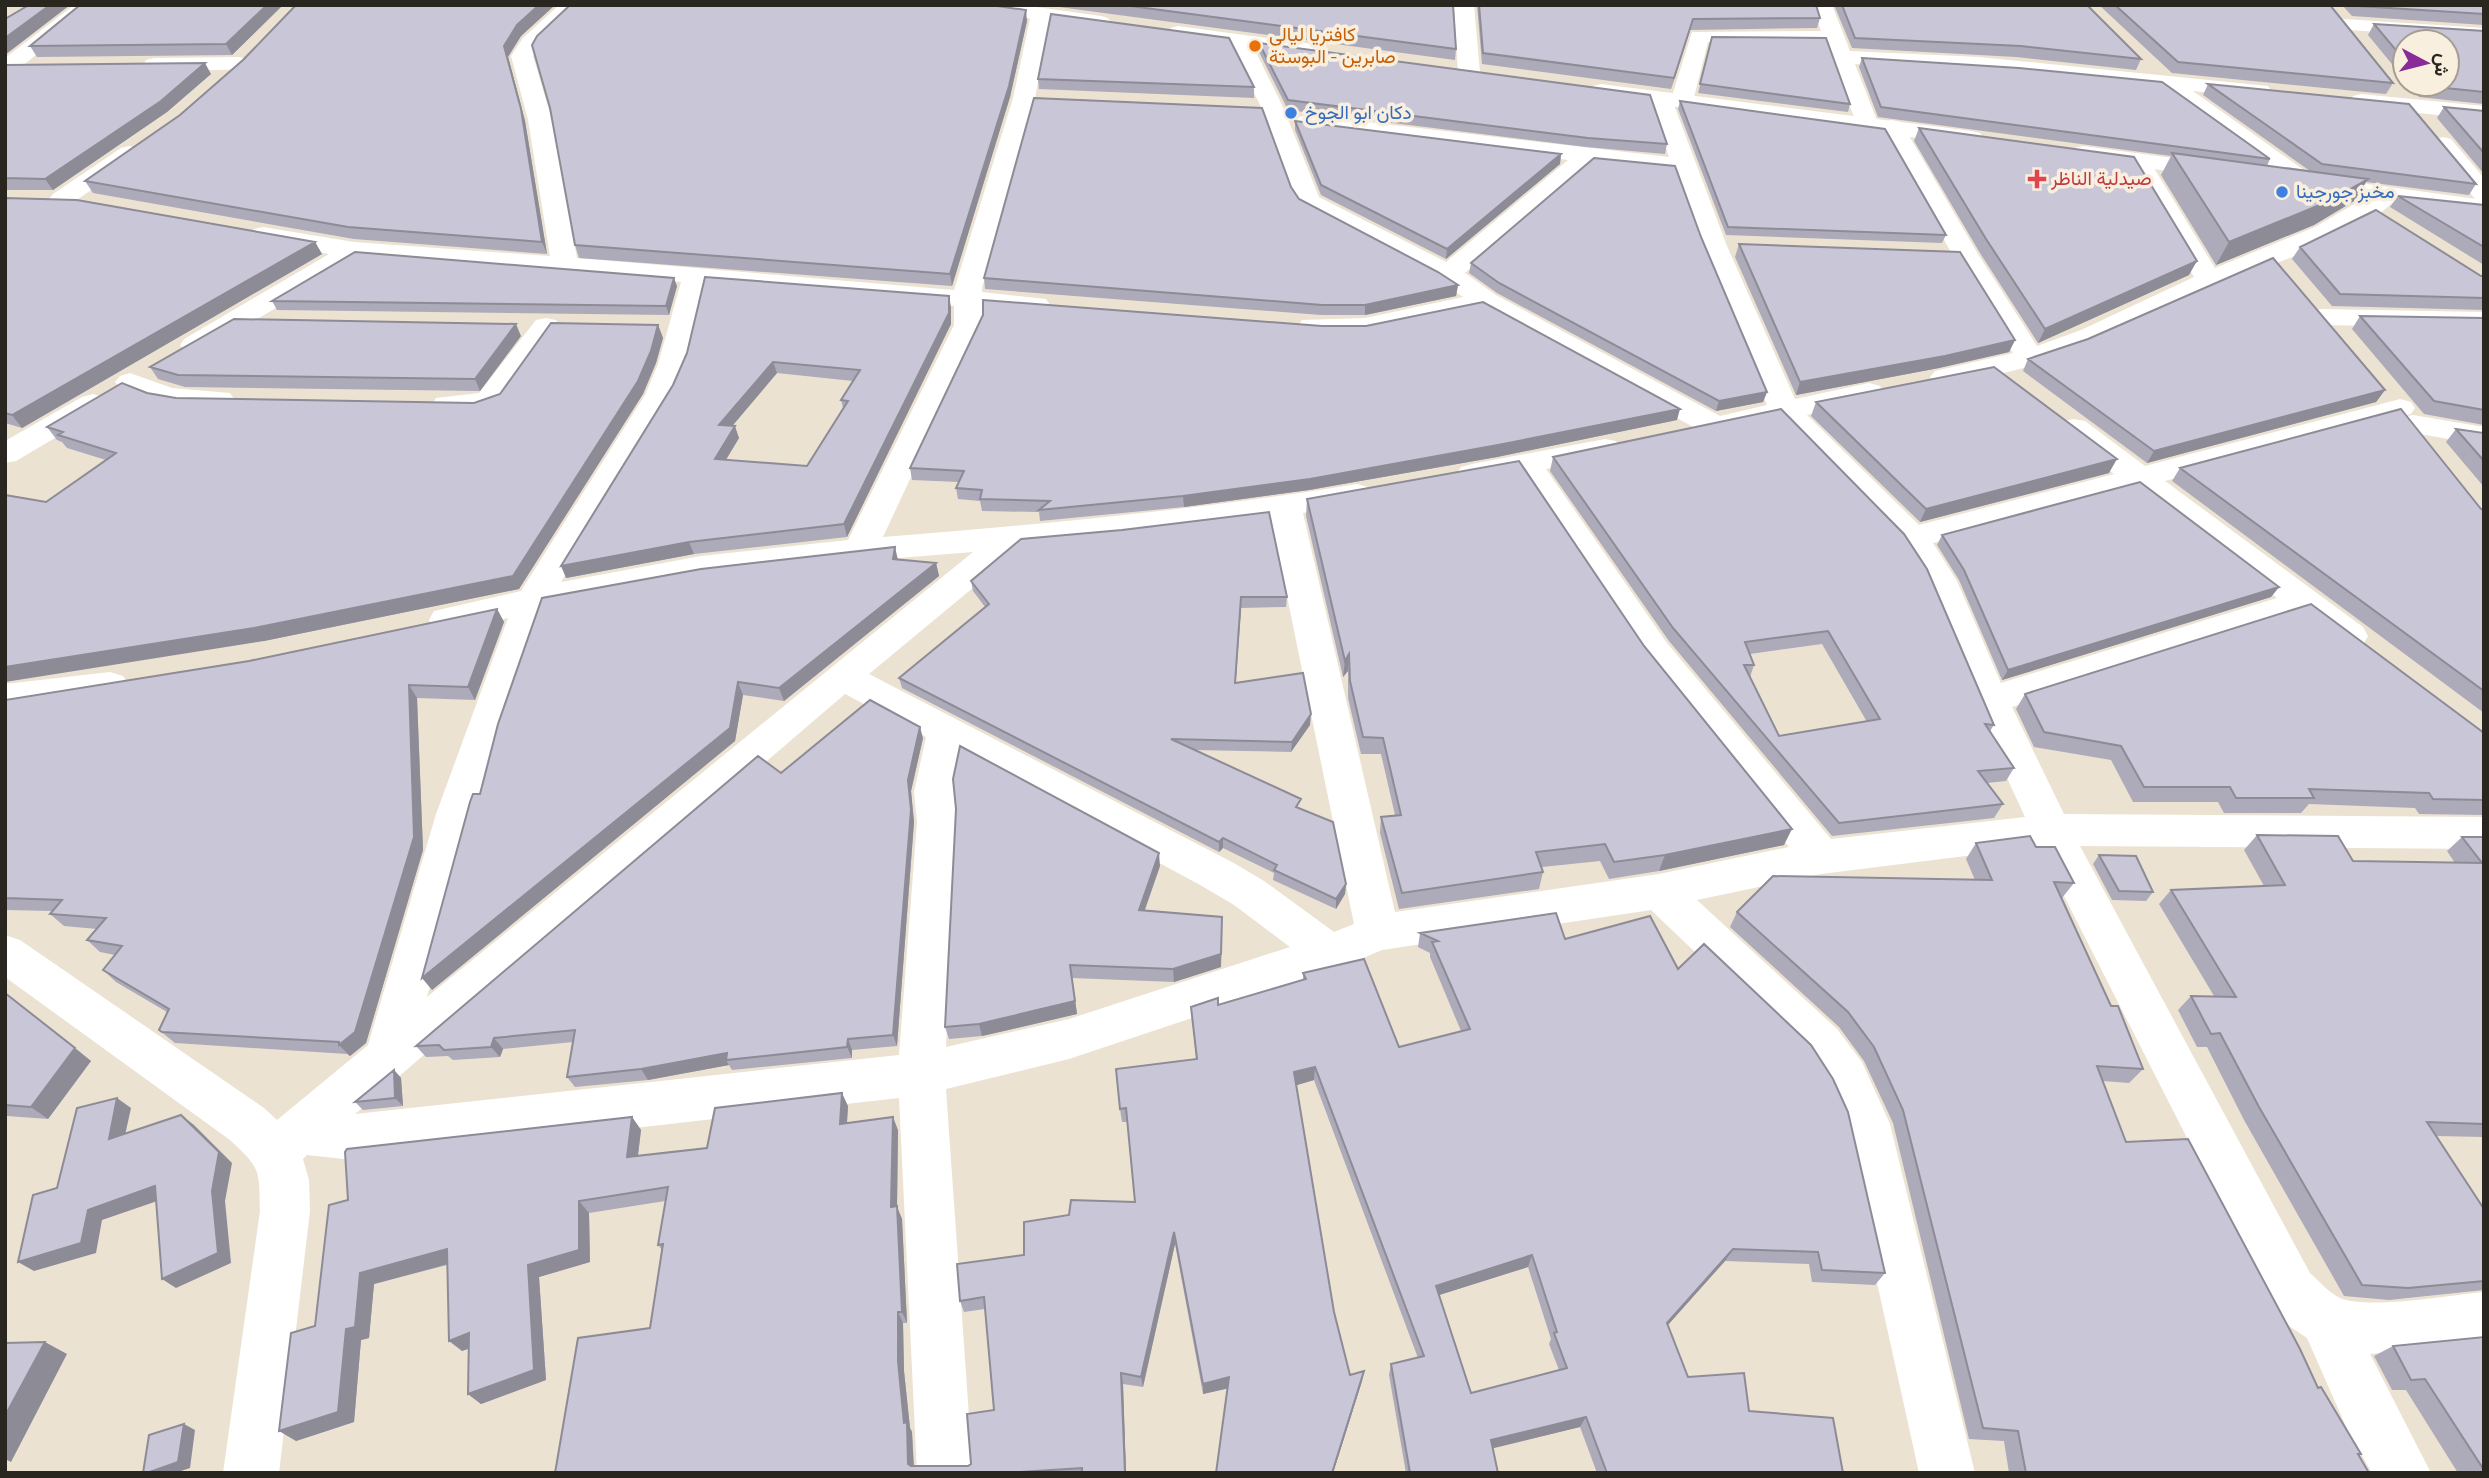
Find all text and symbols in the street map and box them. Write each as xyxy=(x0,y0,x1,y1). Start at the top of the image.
place label: كافتريا ليالي صابرين - البوستة xyxy=(1269,24,1396,68)
north arrow xyxy=(2391,28,2461,98)
marker: كافتريا ليالي صابرين - البوستة xyxy=(1247,38,1263,54)
text: ش xyxy=(2430,52,2454,78)
place label: دكان ابو الجوخ xyxy=(1305,102,1412,125)
marker: دكان ابو الجوخ xyxy=(1283,105,1299,121)
place label: صيدلية الناظر xyxy=(2050,168,2152,190)
marker: صيدلية الناظر xyxy=(2029,171,2045,187)
place label: مخبز جورجينا xyxy=(2296,181,2395,203)
marker: مخبز جورجينا xyxy=(2274,184,2290,200)

